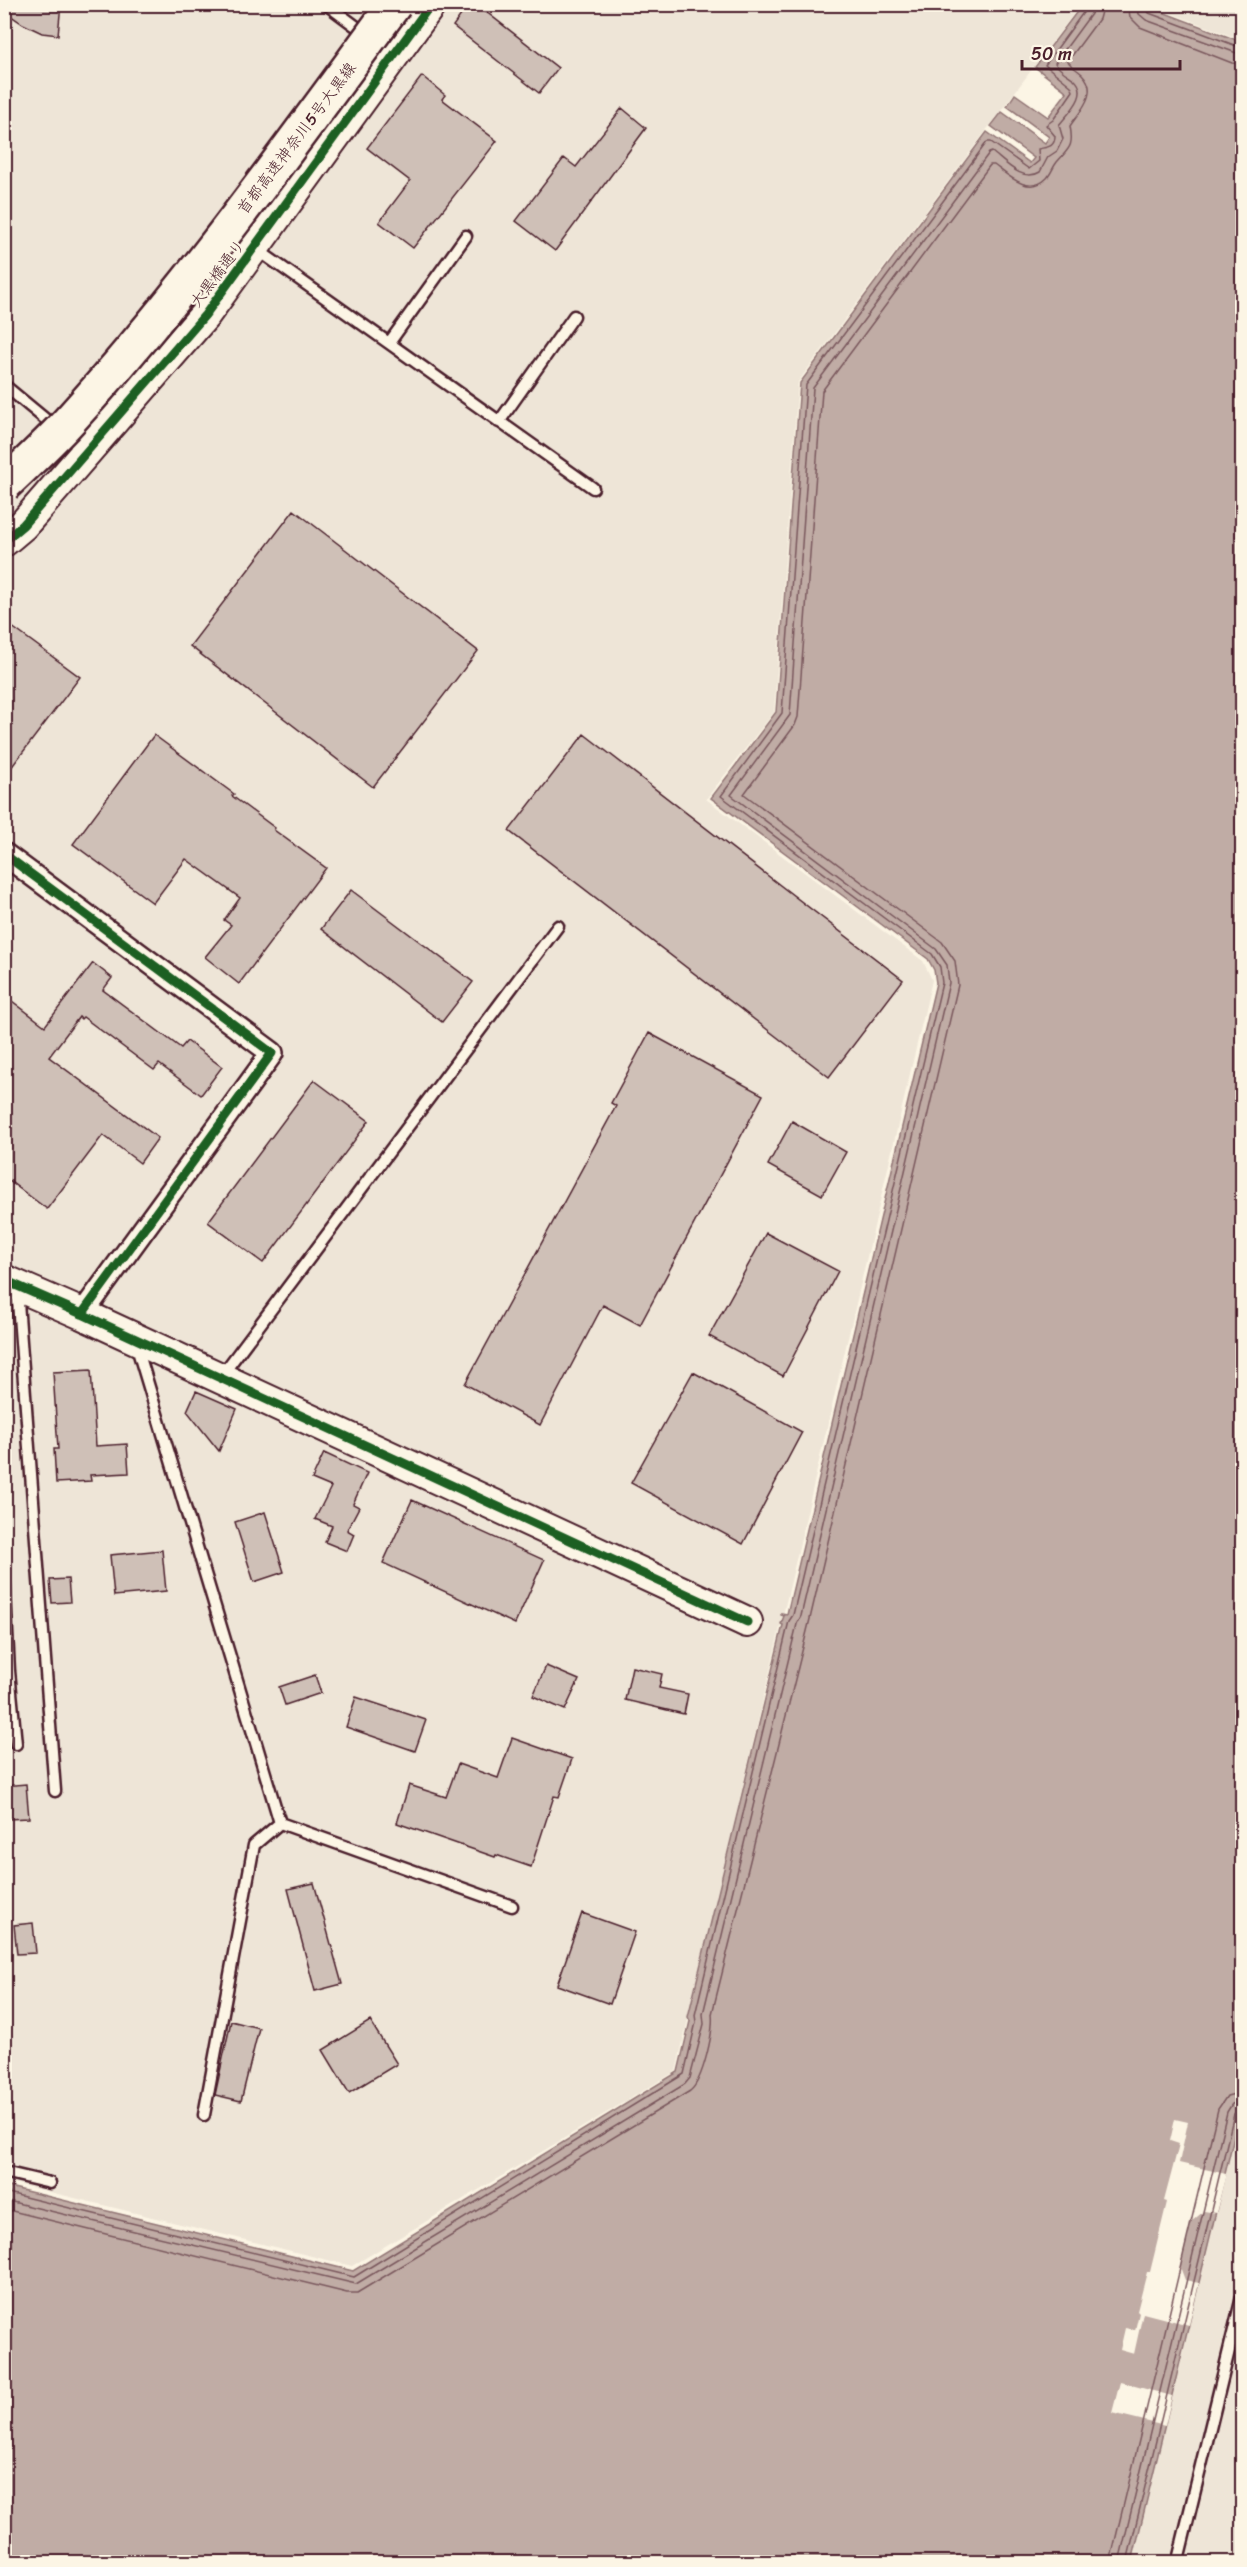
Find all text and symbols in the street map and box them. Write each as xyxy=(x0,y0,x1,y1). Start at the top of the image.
scale bar xyxy=(1022,33,1180,71)
text: 50 m xyxy=(1031,38,1072,70)
street label: 首都高速神奈川5号大黒線 xyxy=(229,55,364,221)
street label: 大黒橋通り xyxy=(182,233,253,314)

